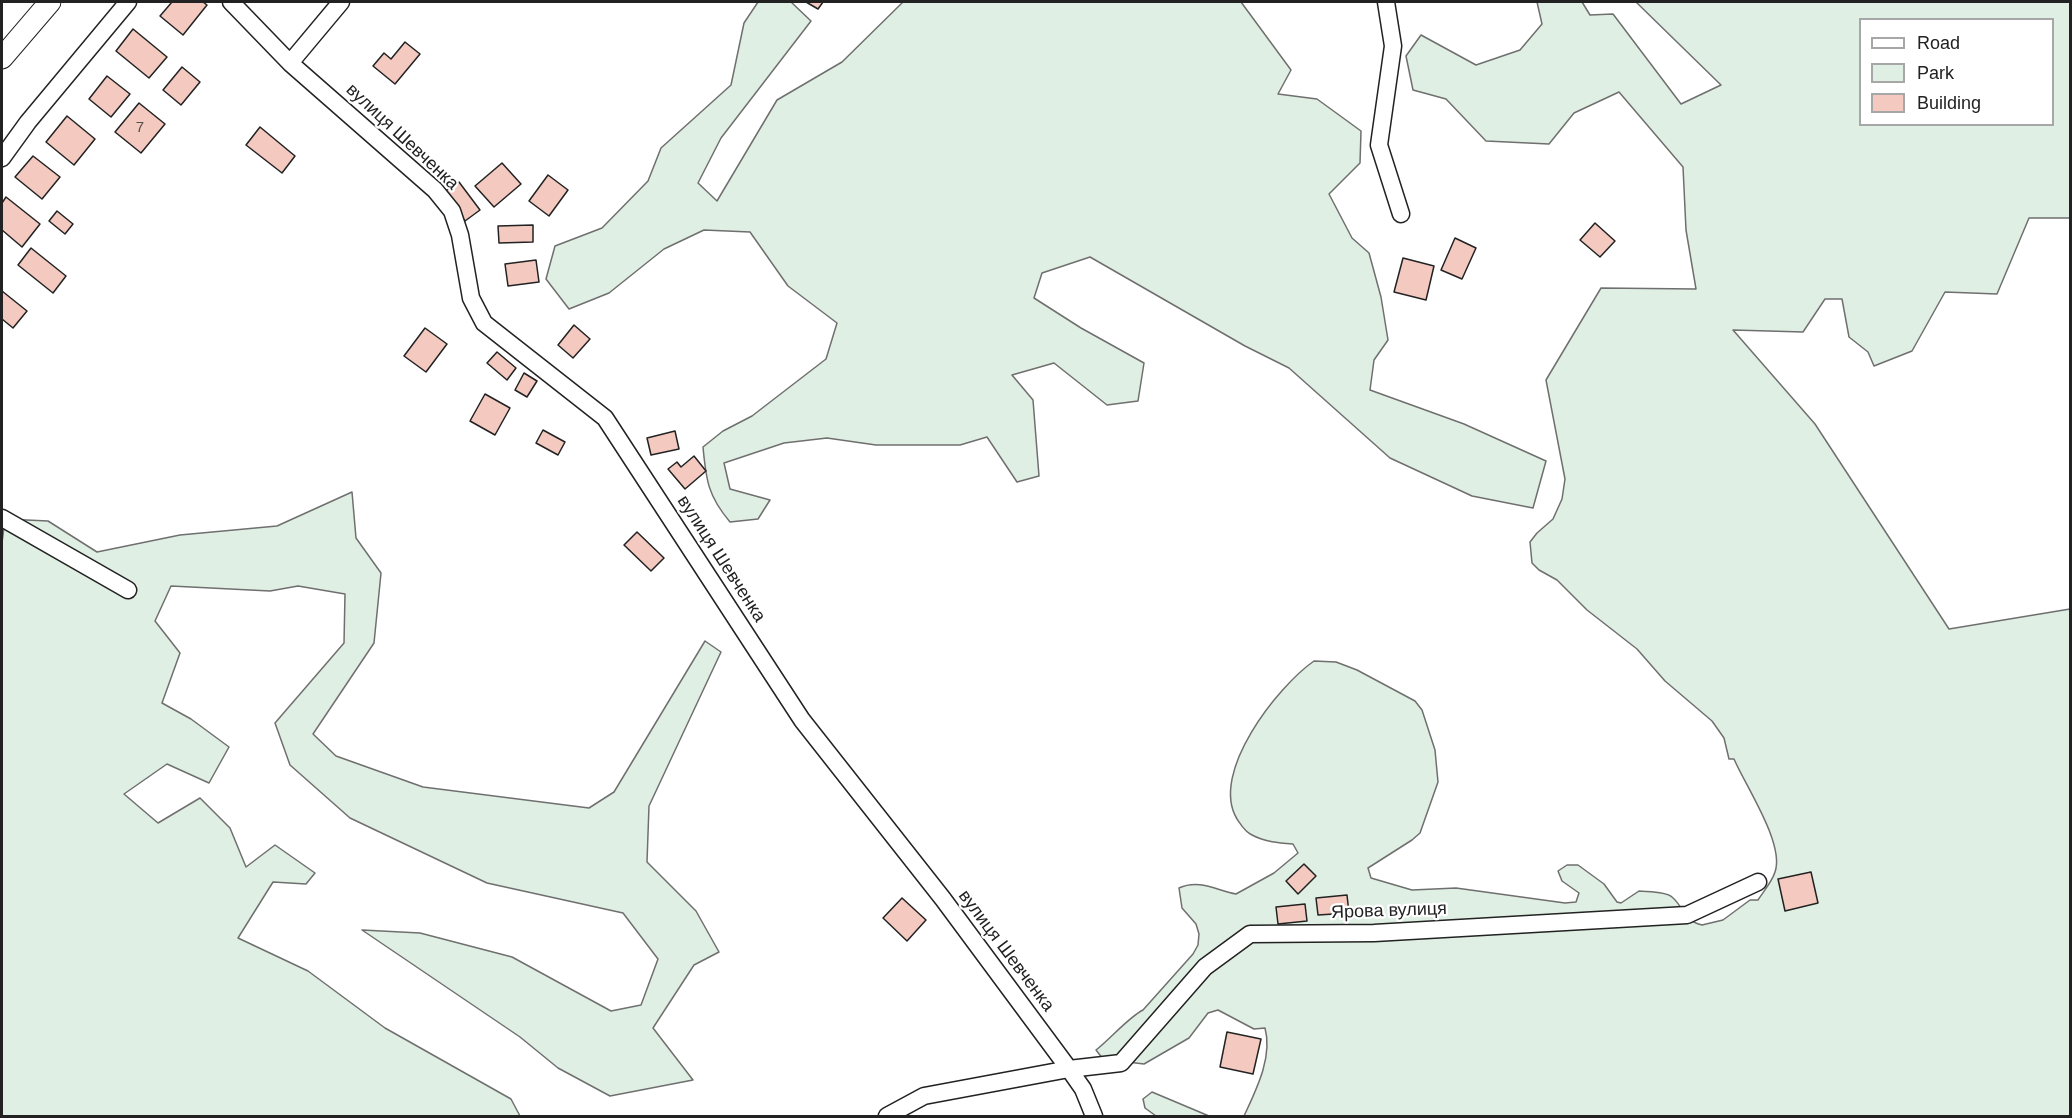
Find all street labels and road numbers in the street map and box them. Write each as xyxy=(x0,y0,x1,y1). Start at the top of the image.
street label: вулиця Шевченка xyxy=(341,79,463,195)
street label: вулиця Шевченка xyxy=(672,492,770,626)
street label: вулиця Шевченка xyxy=(953,886,1059,1016)
street label: Ярова вулиця xyxy=(1331,898,1447,924)

